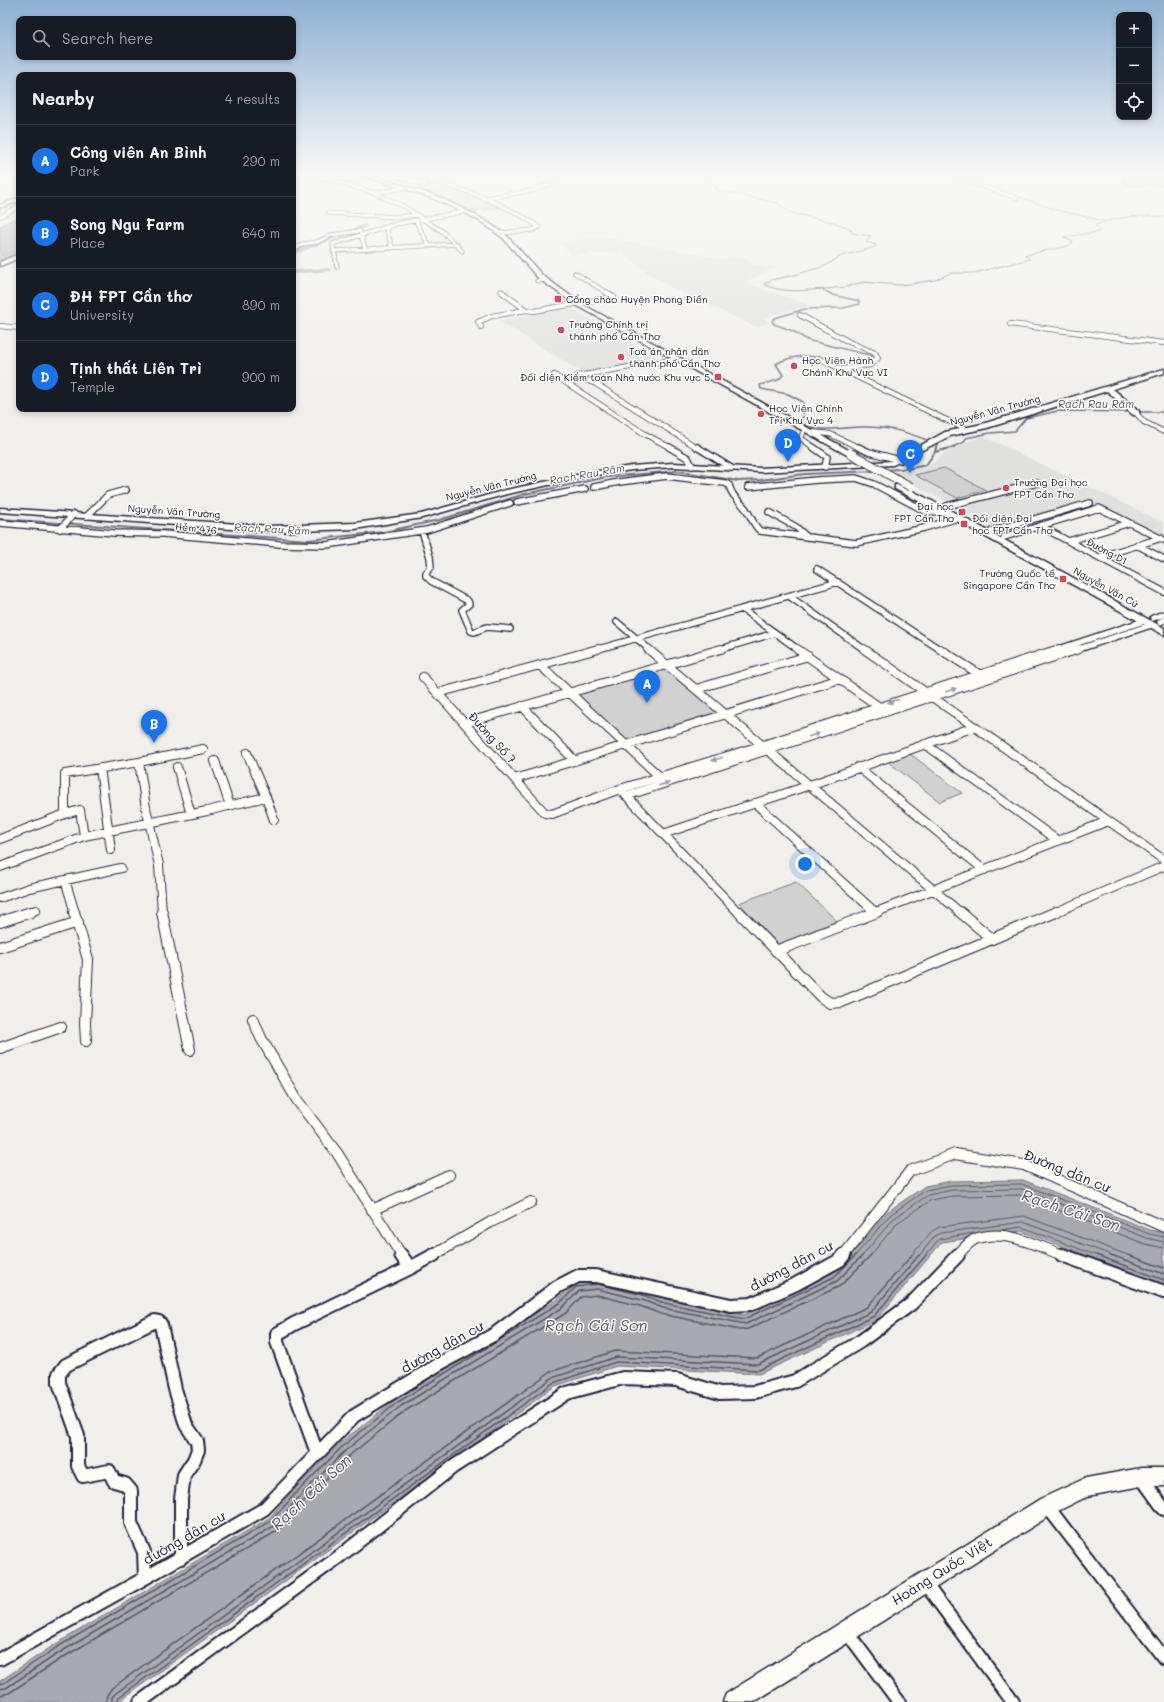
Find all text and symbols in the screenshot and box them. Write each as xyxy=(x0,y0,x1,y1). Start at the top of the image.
map controls xyxy=(1116,12,1152,120)
button: + xyxy=(1116,12,1152,48)
search box xyxy=(16,16,296,60)
icon: search xyxy=(30,27,52,49)
text: Search here xyxy=(62,28,153,48)
button: − xyxy=(1116,48,1152,84)
button: locate xyxy=(1116,84,1152,120)
text: Nearby xyxy=(32,87,94,109)
text: 4 results xyxy=(225,90,280,107)
text: Công viên An Bình xyxy=(70,142,207,162)
text: A xyxy=(40,152,50,169)
text: 290 m xyxy=(243,152,280,169)
text: Park xyxy=(70,162,99,179)
text: Song Ngu Farm xyxy=(70,214,184,234)
text: B xyxy=(41,224,49,241)
text: 640 m xyxy=(242,224,280,241)
text: Place xyxy=(70,234,105,251)
text: ĐH FPT Cần thơ xyxy=(70,286,191,306)
place label: Cổng chào Huyện Phong Điền xyxy=(566,292,707,306)
marker: Cổng chào Huyện Phong Điền xyxy=(553,294,563,304)
text: C xyxy=(40,296,50,313)
text: 890 m xyxy=(242,296,280,313)
text: University xyxy=(70,306,134,323)
place label: Trường Chính trị thành phố Cần Thơ xyxy=(569,317,661,343)
marker: Trường Chính trị thành phố Cần Thơ xyxy=(556,325,566,335)
place label: Toà án nhân dân thành phố Cần Thơ xyxy=(629,344,721,370)
marker: Toà án nhân dân thành phố Cần Thơ xyxy=(616,352,626,362)
place label: Học Viện Hành Chánh Khu Vực VI xyxy=(802,353,888,379)
text: Tịnh thất Liên Trì xyxy=(70,358,202,378)
marker: Học Viện Hành Chánh Khu Vực VI xyxy=(789,361,799,371)
text: D xyxy=(40,368,50,385)
text: 900 m xyxy=(242,368,280,385)
place label: Đối diện Kiểm toán Nhà nước Khu vực 5 xyxy=(520,370,710,384)
marker: Đối diện Kiểm toán Nhà nước Khu vực 5 xyxy=(713,372,723,382)
text: Temple xyxy=(70,378,115,395)
street label: Nguyễn Văn Trường xyxy=(948,391,1042,429)
water label: Rạch Rau Răm xyxy=(1058,396,1134,411)
place label: Học Viện Chính Trị Khu Vực 4 xyxy=(769,401,843,427)
marker: Học Viện Chính Trị Khu Vực 4 xyxy=(756,409,766,419)
pin: D xyxy=(775,429,801,462)
pin: C xyxy=(897,440,923,473)
water label: Rạch Rau Răm xyxy=(548,459,626,488)
street label: Nguyễn Văn Trường xyxy=(444,468,538,504)
place label: Trường Đại học FPT Cần Thơ xyxy=(1014,475,1088,501)
marker: Trường Đại học FPT Cần Thơ xyxy=(1001,483,1011,493)
place label: Đại học FPT Cần Thơ xyxy=(894,499,955,525)
street label: Nguyễn Văn Trường xyxy=(127,501,221,521)
marker: Đại học FPT Cần Thơ xyxy=(957,507,967,517)
place label: Đối diện Đại học FPT Cần Thơ xyxy=(972,511,1053,537)
street label: Hẻm 476 xyxy=(174,519,218,537)
water label: Rạch Rau Răm xyxy=(234,519,311,538)
marker: Đối diện Đại học FPT Cần Thơ xyxy=(959,519,969,529)
street label: Đường D1 xyxy=(1084,534,1130,568)
street label: Nguyễn Văn Cừ xyxy=(1071,563,1141,611)
place label: Trường Quốc tế Singapore Cần Thơ xyxy=(963,566,1056,592)
marker: Trường Quốc tế Singapore Cần Thơ xyxy=(1058,574,1068,584)
pin: A xyxy=(634,670,660,703)
one-way arrow xyxy=(945,687,957,693)
one-way arrow xyxy=(887,699,899,705)
street label: Đường Số 7 xyxy=(465,708,520,767)
pin: B xyxy=(141,710,167,743)
one-way arrow xyxy=(808,732,820,738)
one-way arrow xyxy=(710,756,722,762)
one-way arrow xyxy=(658,781,670,787)
your location xyxy=(795,854,815,874)
street label: Đường dân cư xyxy=(1021,1144,1115,1197)
water label: Rạch Cái Sơn xyxy=(1019,1184,1123,1235)
street label: đường dân cư xyxy=(746,1235,837,1296)
water label: Rạch Cái Sơn xyxy=(545,1314,647,1335)
street label: đường dân cư xyxy=(397,1315,488,1377)
water label: Rạch Cái Sơn xyxy=(266,1449,355,1534)
street label: đường dân cư xyxy=(139,1506,230,1569)
street label: Hoàng Quốc Việt xyxy=(888,1532,996,1609)

